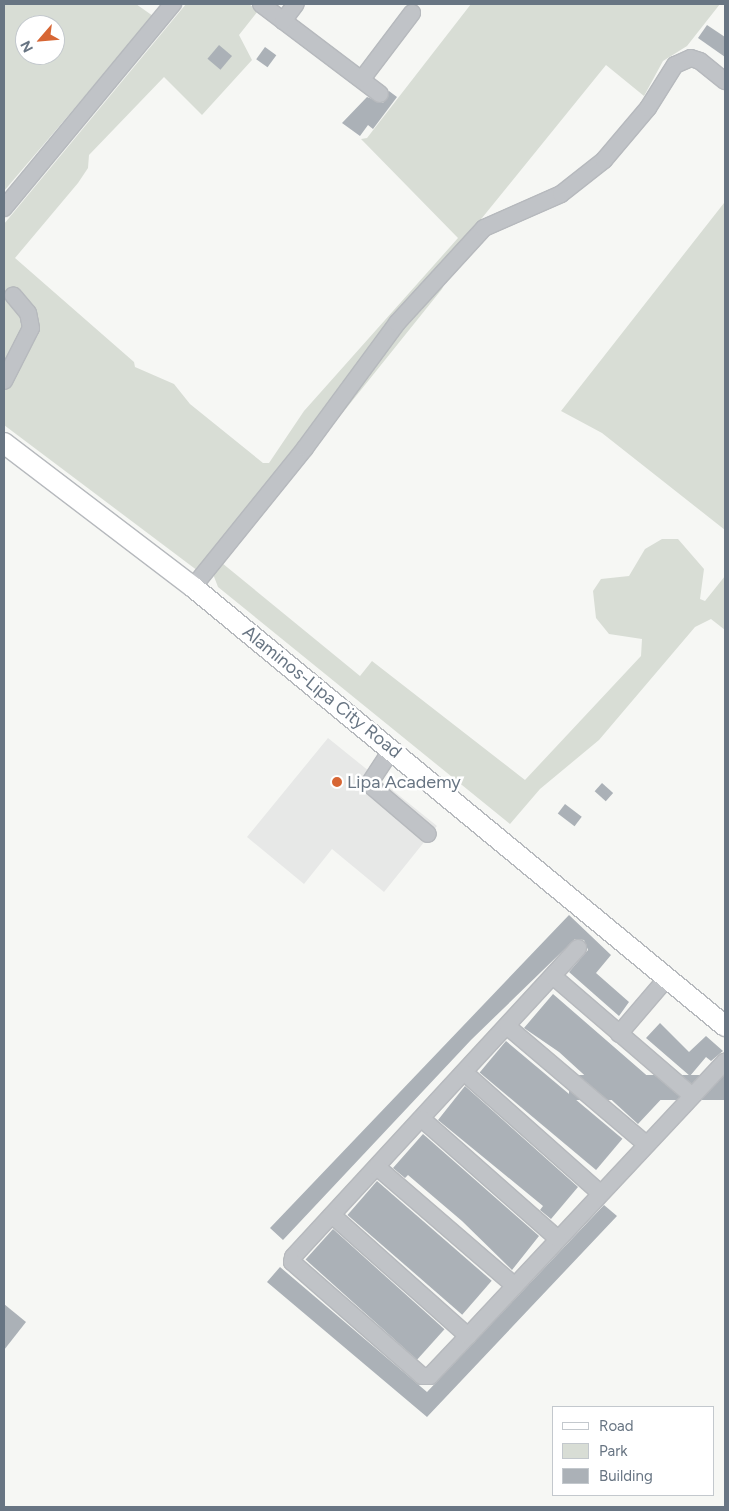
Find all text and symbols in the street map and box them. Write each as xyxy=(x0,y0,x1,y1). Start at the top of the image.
north arrow xyxy=(15,15,65,65)
text: N xyxy=(17,38,37,55)
street label: Alaminos-Lipa City Road xyxy=(238,621,406,763)
place label: Lipa Academy xyxy=(347,771,461,793)
marker: Lipa Academy xyxy=(331,776,343,788)
legend xyxy=(552,1406,714,1496)
text: Road xyxy=(599,1417,634,1435)
text: Park xyxy=(599,1442,628,1460)
text: Building xyxy=(599,1467,653,1485)

